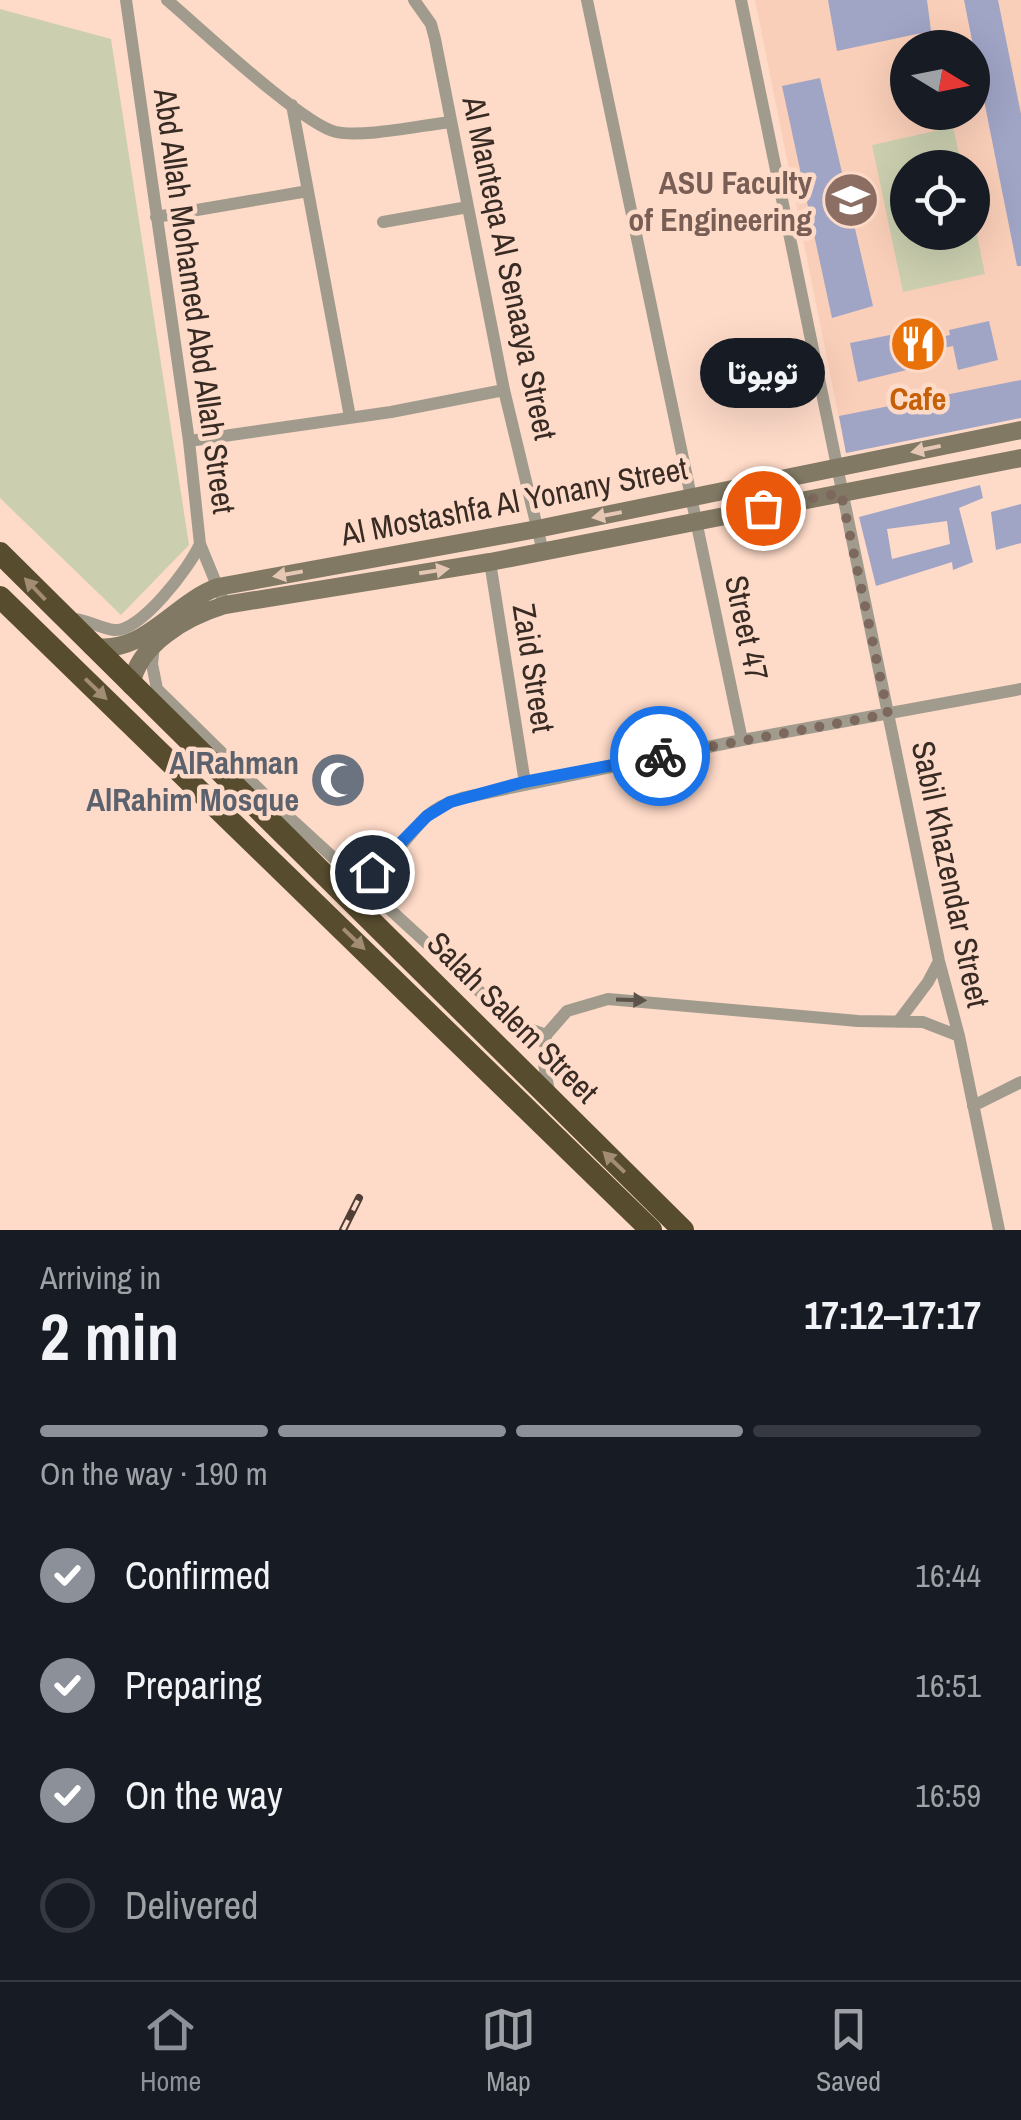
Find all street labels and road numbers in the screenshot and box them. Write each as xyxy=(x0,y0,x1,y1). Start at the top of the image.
street label: Abd Allah Mohamed Abd Allah Street xyxy=(144,85,246,516)
street label: Al Manteqa Al Senaaya Street xyxy=(452,91,567,444)
street label: Al Mostashfa Al Yonany Street xyxy=(336,446,691,556)
street label: Street 47 xyxy=(715,571,779,685)
street label: Zaid Street xyxy=(503,601,565,735)
street label: Sabil Khazendar Street xyxy=(902,737,1000,1011)
street label: Salah Salem Street xyxy=(418,922,608,1112)

